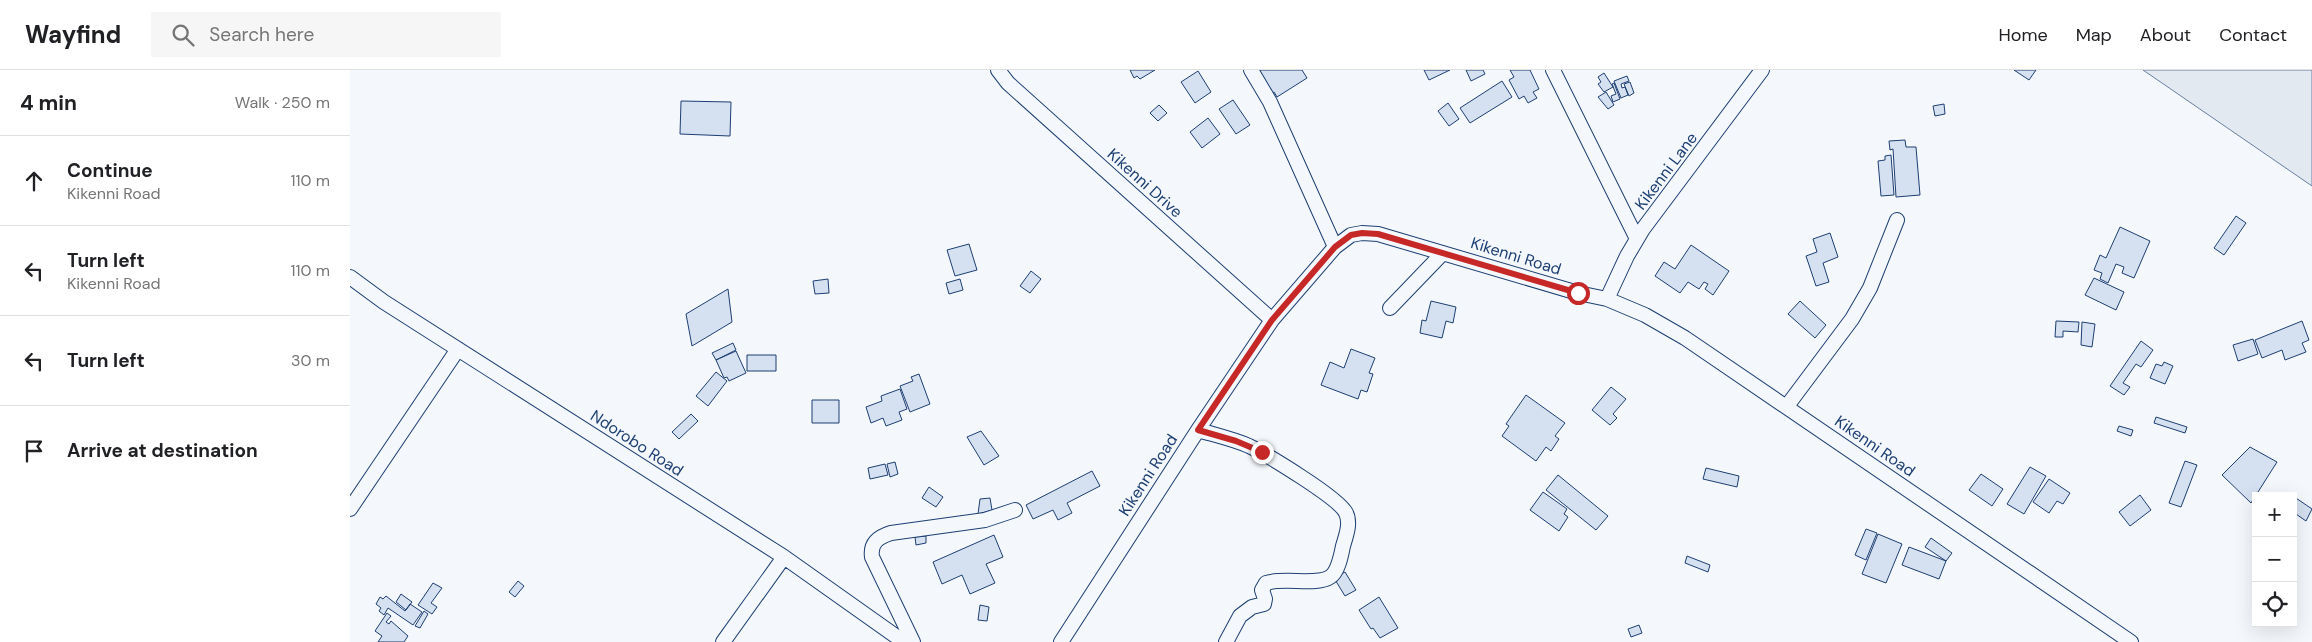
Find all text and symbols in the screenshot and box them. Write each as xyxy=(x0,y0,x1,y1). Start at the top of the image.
search box xyxy=(151,12,501,57)
text: Wayfind xyxy=(25,19,121,50)
icon: search xyxy=(169,21,197,49)
text: Search here xyxy=(209,22,314,47)
text: Home xyxy=(1998,23,2048,47)
text: Map xyxy=(2076,23,2112,47)
text: About xyxy=(2140,23,2191,47)
text: Contact xyxy=(2219,23,2287,47)
text: 4 min xyxy=(20,89,77,117)
text: Walk · 250 m xyxy=(235,92,330,113)
street label: Kikenni Lane xyxy=(1630,128,1702,214)
street label: Kikenni Drive xyxy=(1103,144,1187,222)
text: Continue xyxy=(67,158,153,183)
icon: ahead xyxy=(20,167,48,195)
text: 110 m xyxy=(291,170,330,191)
text: Kikenni Road xyxy=(67,183,160,204)
street label: Kikenni Road xyxy=(1468,232,1564,280)
text: Turn left xyxy=(67,248,145,273)
icon: left xyxy=(20,257,48,285)
text: 110 m xyxy=(291,260,330,281)
text: Kikenni Road xyxy=(67,273,160,294)
route start xyxy=(1567,282,1590,305)
icon: left xyxy=(20,347,48,375)
text: Turn left xyxy=(67,348,145,373)
text: 30 m xyxy=(291,350,330,371)
street label: Ndorobo Road xyxy=(587,405,687,481)
street label: Kikenni Road xyxy=(1831,411,1919,481)
street label: Kikenni Road xyxy=(1114,430,1182,520)
icon: arrive xyxy=(20,437,48,465)
text: Arrive at destination xyxy=(67,438,258,463)
route end xyxy=(1251,441,1274,464)
map controls xyxy=(2252,492,2297,627)
button: + xyxy=(2252,492,2297,537)
button: − xyxy=(2252,537,2297,582)
button: locate xyxy=(2252,582,2297,627)

